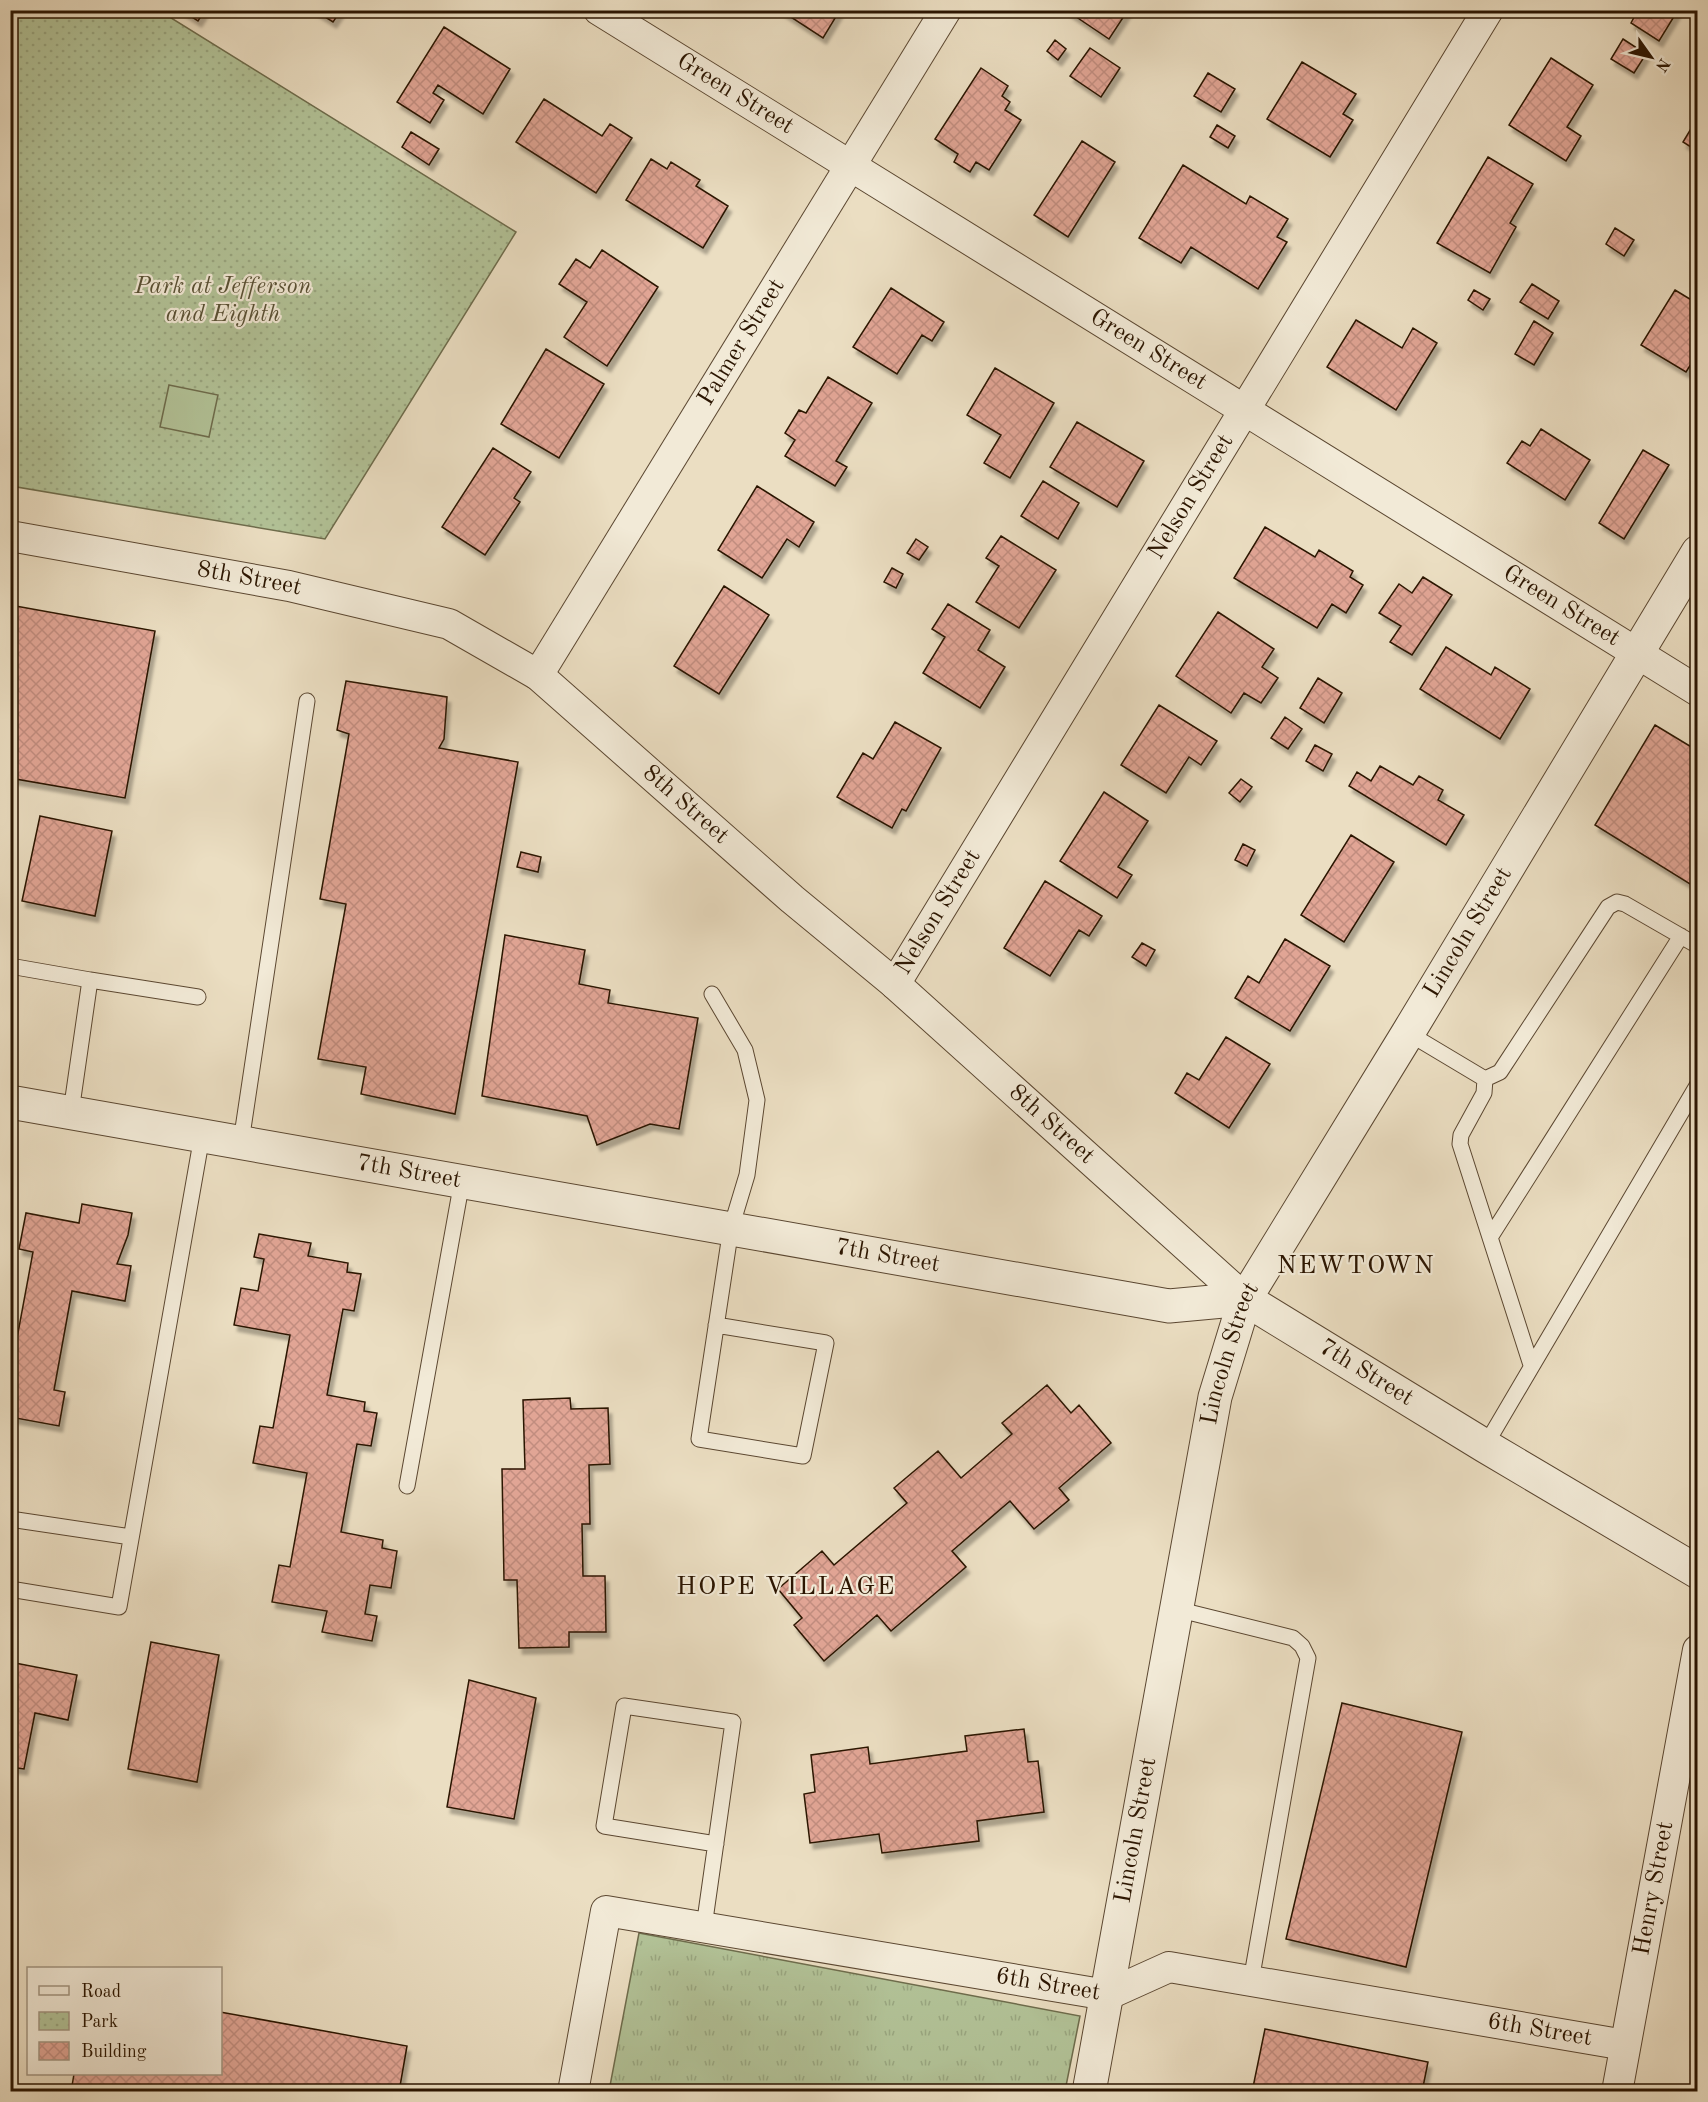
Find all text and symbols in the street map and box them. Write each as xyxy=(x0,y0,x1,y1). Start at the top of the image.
north arrow xyxy=(1621,27,1681,87)
street label: Green Street xyxy=(672,49,798,139)
text: N xyxy=(1651,55,1672,74)
park label: Park at Jefferson and Eighth xyxy=(134,275,312,327)
street label: Palmer Street xyxy=(694,275,790,410)
street label: Green Street xyxy=(1085,305,1211,395)
street label: Nelson Street xyxy=(1144,430,1239,564)
street label: 8th Street xyxy=(195,558,304,601)
street label: Green Street xyxy=(1499,561,1624,651)
street label: 8th Street xyxy=(638,761,733,849)
street label: Nelson Street xyxy=(892,846,986,979)
street label: Lincoln Street xyxy=(1420,863,1517,1002)
street label: 8th Street xyxy=(1004,1080,1099,1169)
street label: 7th Street xyxy=(355,1151,463,1193)
street label: 7th Street xyxy=(833,1235,942,1277)
district label: NEWTOWN xyxy=(1277,1253,1435,1279)
street label: Lincoln Street xyxy=(1198,1278,1264,1427)
street label: 7th Street xyxy=(1315,1335,1417,1411)
district label: HOPE VILLAGE xyxy=(676,1574,896,1600)
street label: Lincoln Street xyxy=(1111,1755,1161,1905)
street label: Henry Street xyxy=(1630,1819,1678,1957)
street label: 6th Street xyxy=(994,1965,1102,2006)
legend xyxy=(27,1967,222,2075)
text: Road xyxy=(81,1983,121,2001)
street label: 6th Street xyxy=(1485,2010,1594,2051)
text: Park xyxy=(81,2013,118,2031)
text: Building xyxy=(81,2043,147,2061)

